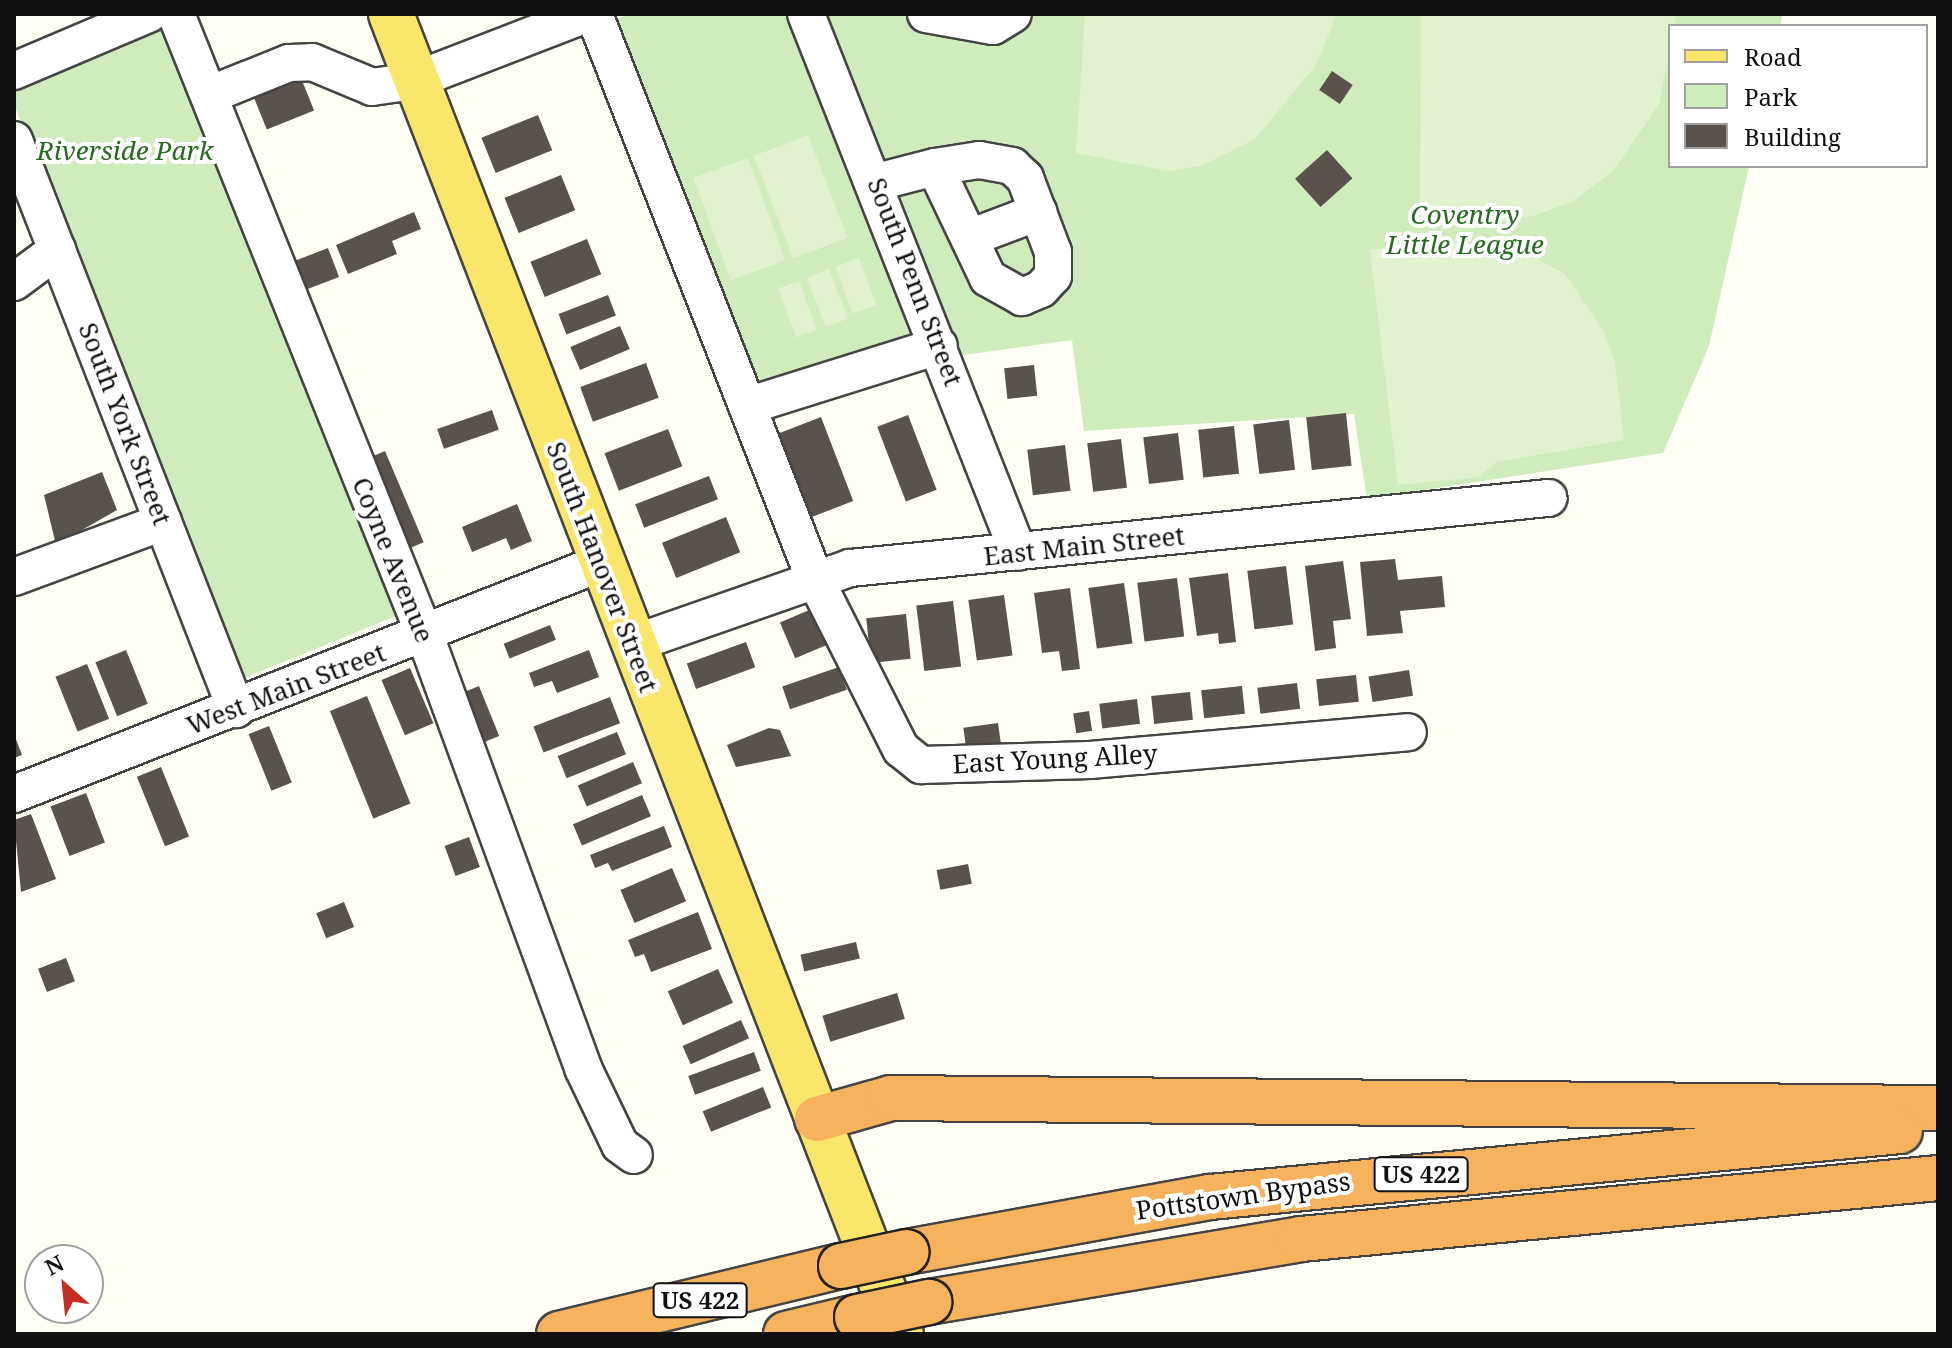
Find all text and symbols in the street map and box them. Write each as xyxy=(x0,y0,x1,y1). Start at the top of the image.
legend xyxy=(1668,24,1928,168)
text: Road xyxy=(1744,40,1802,73)
text: Park xyxy=(1744,80,1797,113)
text: Building xyxy=(1744,120,1841,153)
park label: Riverside Park xyxy=(37,135,213,167)
street label: South Penn Street xyxy=(861,173,969,391)
park label: Coventry Little League xyxy=(1386,199,1544,260)
street label: South York Street xyxy=(72,318,178,530)
street label: South Hanover Street xyxy=(540,437,664,697)
street label: Coyne Avenue xyxy=(346,473,440,647)
street label: East Main Street xyxy=(982,520,1186,572)
street label: West Main Street xyxy=(182,637,390,741)
street label: East Young Alley xyxy=(952,738,1158,780)
road number: US 422 xyxy=(1373,1154,1469,1194)
street label: Pottstown Bypass xyxy=(1134,1166,1352,1226)
north arrow xyxy=(24,1244,104,1324)
text: N xyxy=(39,1247,69,1282)
road number: US 422 xyxy=(652,1280,748,1320)

